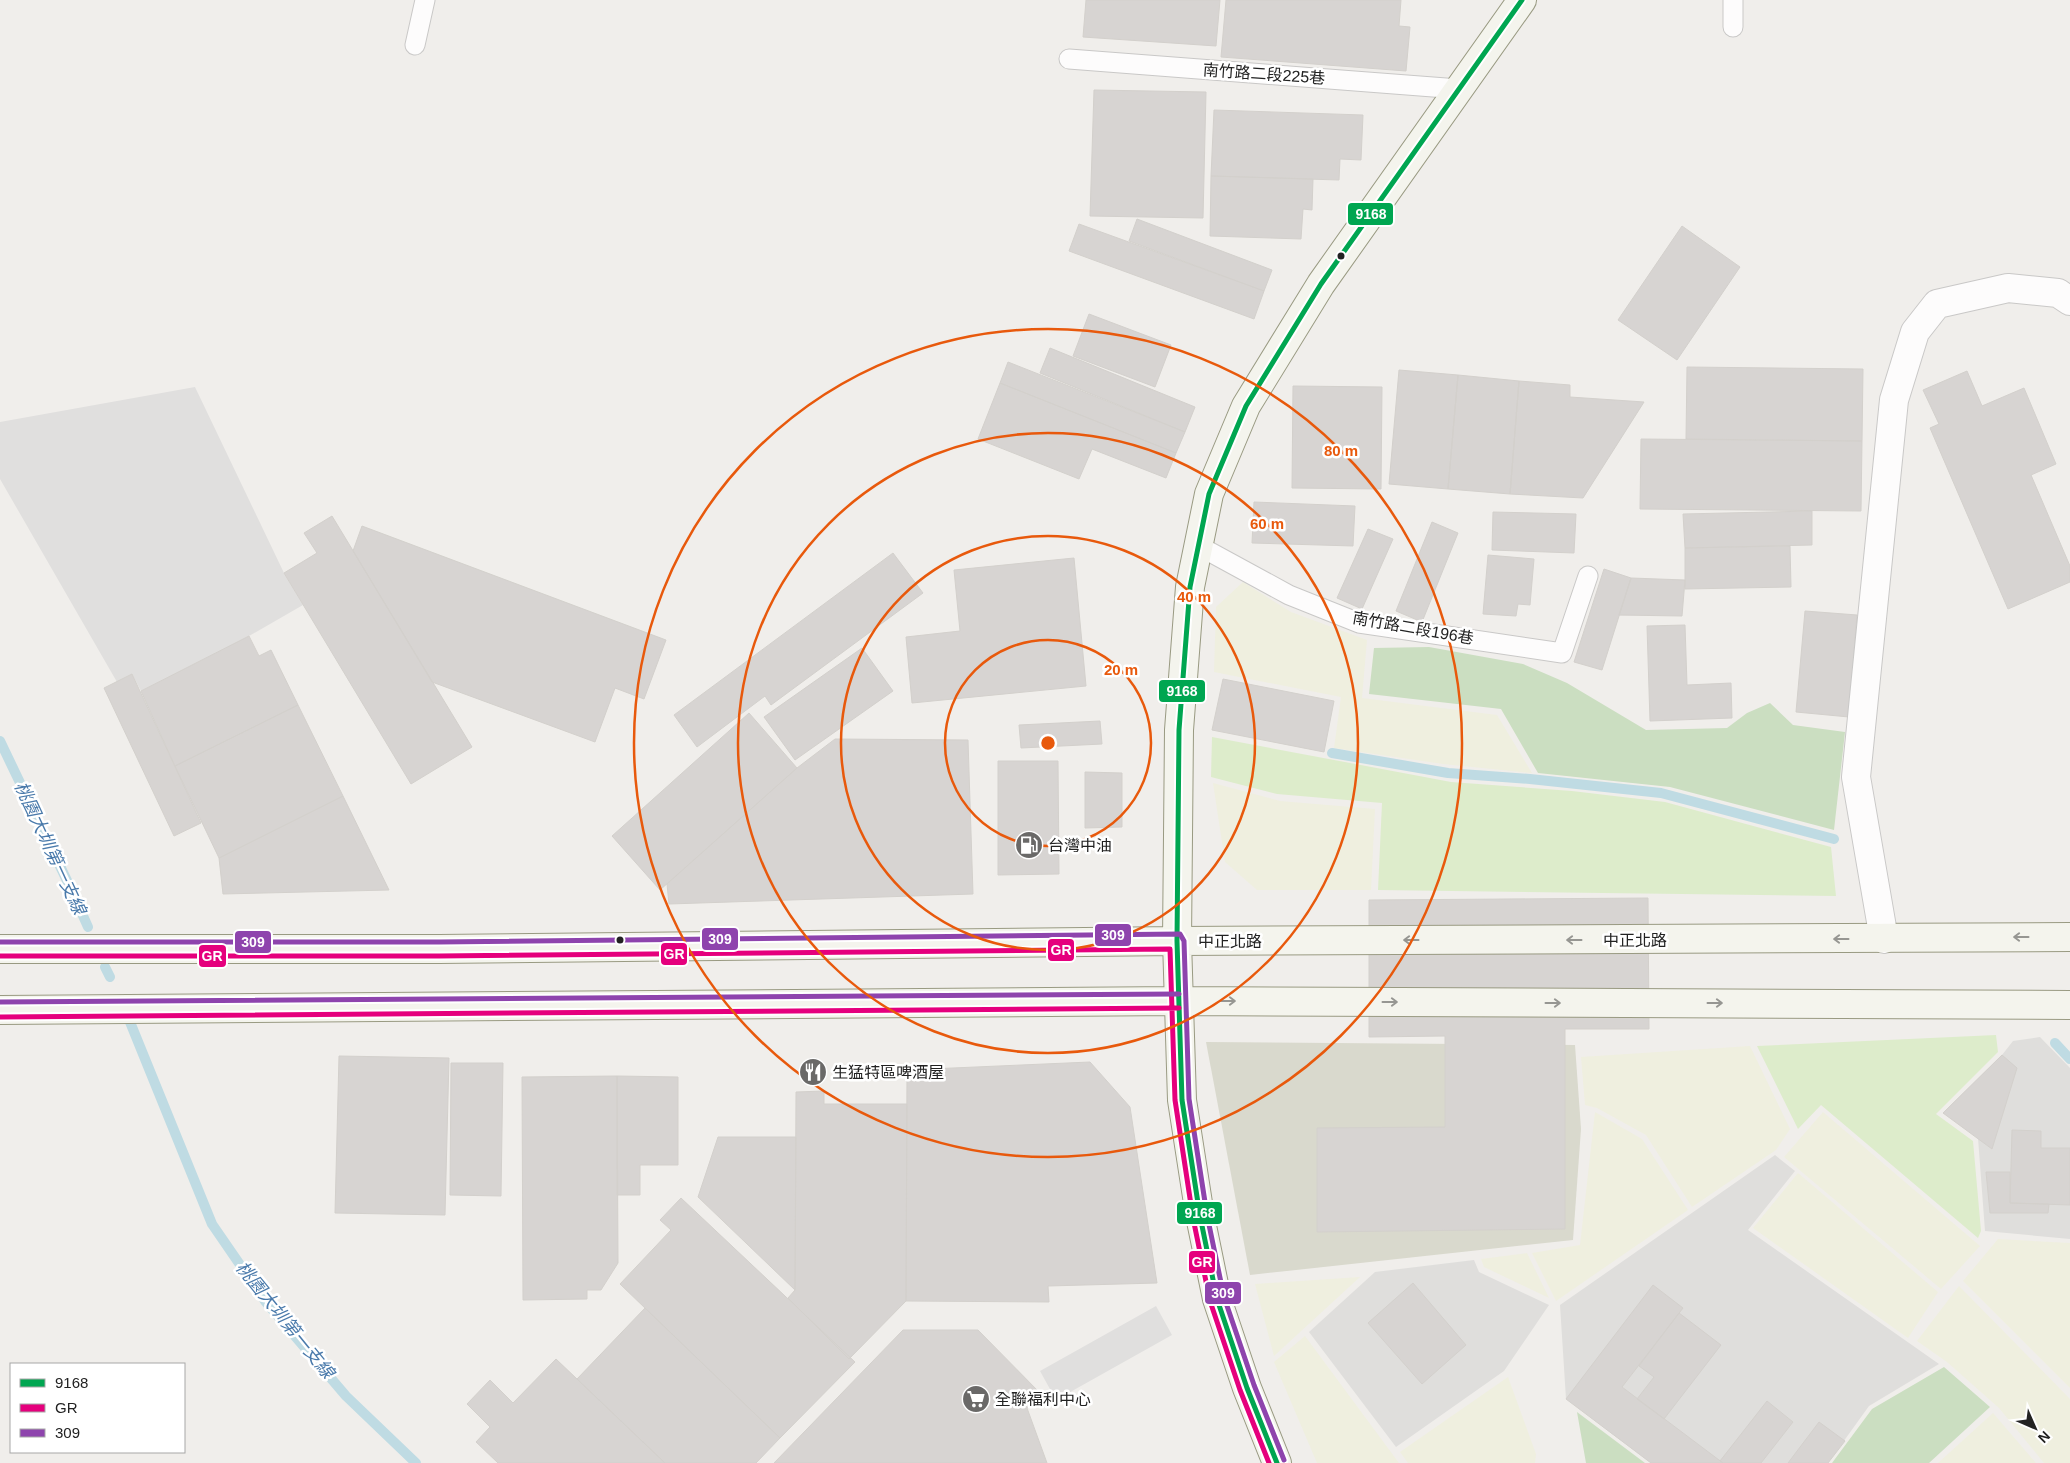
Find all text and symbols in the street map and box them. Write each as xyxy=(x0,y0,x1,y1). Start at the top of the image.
street label: 南竹路二段225巷 xyxy=(1202,61,1326,87)
line badge: 9168 xyxy=(1347,202,1394,226)
text: 9168 xyxy=(1355,206,1387,222)
unlabelled marker xyxy=(1336,251,1346,261)
text: 80 m xyxy=(1324,442,1358,459)
text: 60 m xyxy=(1250,515,1284,532)
text: 40 m xyxy=(1177,588,1211,605)
street label: 南竹路二段196巷 xyxy=(1351,609,1475,647)
text: 20 m xyxy=(1104,661,1138,678)
line badge: 9168 xyxy=(1158,679,1206,703)
text: 9168 xyxy=(1166,683,1198,699)
centre of rings xyxy=(1039,734,1057,752)
water label: 桃園大圳第一支線 xyxy=(11,779,90,919)
fuel station icon: 台灣中油 xyxy=(1014,830,1044,860)
place label: 台灣中油 xyxy=(1048,837,1112,854)
line badge: 309 xyxy=(1094,923,1132,947)
line badge: 309 xyxy=(701,927,739,951)
text: 309 xyxy=(1101,927,1125,943)
line badge: 309 xyxy=(234,930,272,954)
text: 309 xyxy=(708,931,732,947)
street label: 中正北路 xyxy=(1603,932,1667,949)
street label: 中正北路 xyxy=(1198,933,1262,950)
one-way arrow xyxy=(2014,933,2030,942)
text: 309 xyxy=(241,934,265,950)
one-way arrow xyxy=(1834,934,1850,944)
unlabelled marker xyxy=(615,935,625,945)
one-way arrow xyxy=(1404,935,1420,945)
one-way arrow xyxy=(1566,935,1582,945)
line badge: GR xyxy=(1047,938,1075,962)
line badge: GR xyxy=(660,942,688,966)
text: GR xyxy=(1051,942,1072,958)
line badge: GR xyxy=(198,944,227,968)
text: GR xyxy=(664,946,685,962)
text: GR xyxy=(202,948,223,964)
one-way arrow xyxy=(1220,996,1236,1006)
one-way arrow xyxy=(1382,997,1398,1007)
one-way arrow xyxy=(1544,998,1561,1008)
one-way arrow xyxy=(1707,998,1723,1008)
restaurant icon: 生猛特區啤酒屋 xyxy=(798,1057,828,1087)
place label: 生猛特區啤酒屋 xyxy=(832,1064,944,1081)
line badge: 9168 xyxy=(1176,1201,1223,1225)
text: 9168 xyxy=(1184,1205,1216,1221)
line badge: GR xyxy=(1188,1250,1216,1274)
text: GR xyxy=(1192,1254,1213,1270)
water label: 桃園大圳第一支線 xyxy=(232,1258,339,1384)
line badge: 309 xyxy=(1204,1281,1242,1305)
text: 309 xyxy=(1211,1285,1235,1301)
legend xyxy=(10,1363,185,1453)
text: 9168 xyxy=(55,1374,88,1391)
supermarket icon: 全聯福利中心 xyxy=(961,1384,991,1414)
place label: 全聯福利中心 xyxy=(995,1391,1091,1408)
text: GR xyxy=(55,1399,78,1416)
north arrow xyxy=(2010,1403,2060,1453)
text: 309 xyxy=(55,1424,80,1441)
text: N xyxy=(2035,1428,2053,1446)

